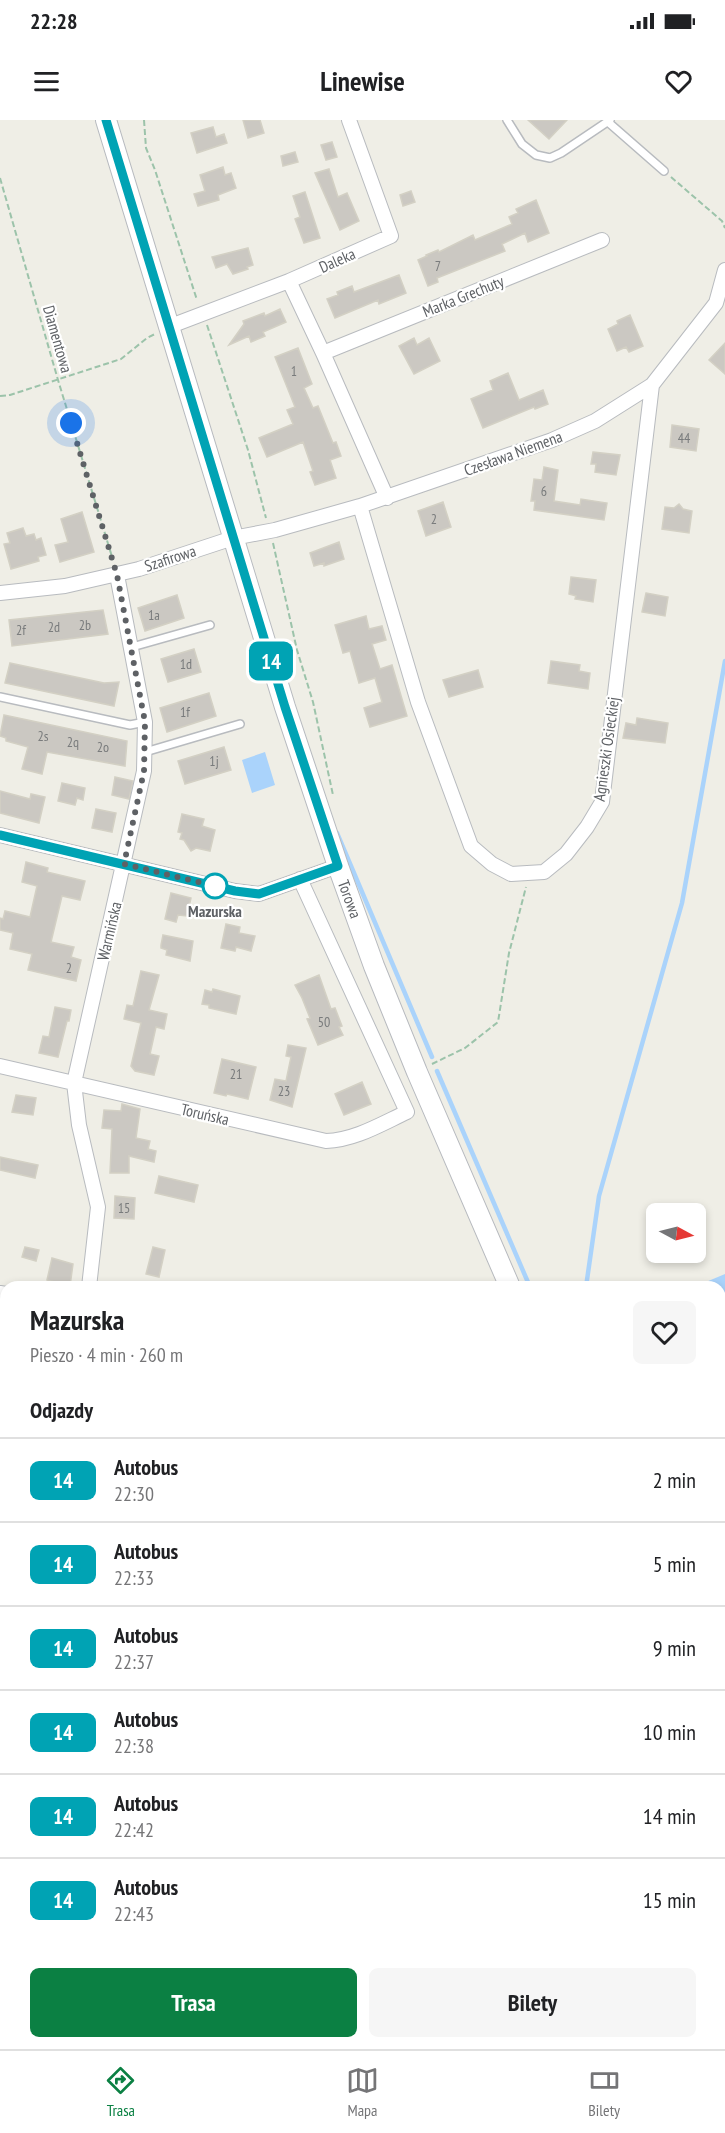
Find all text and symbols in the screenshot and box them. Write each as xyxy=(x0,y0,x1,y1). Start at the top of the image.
text: 22:28 xyxy=(30,7,78,35)
text: Linewise xyxy=(320,64,405,98)
icon: menu xyxy=(30,65,63,98)
icon: heart xyxy=(662,65,695,98)
street label: Daleka xyxy=(316,243,358,277)
house number: 7 xyxy=(435,257,441,275)
street label: Marka Grechuty xyxy=(420,271,506,321)
street label: Diamentowa xyxy=(39,303,77,375)
house number: 1 xyxy=(291,362,297,380)
your location xyxy=(56,408,86,438)
street label: Czesława Niemena xyxy=(461,426,565,480)
house number: 44 xyxy=(678,429,691,447)
house number: 6 xyxy=(541,482,547,500)
house number: 2 xyxy=(431,510,437,528)
street label: Szafirowa xyxy=(142,540,198,576)
house number: 1a xyxy=(148,606,160,624)
house number: 2b xyxy=(79,616,91,634)
house number: 2d xyxy=(48,618,60,636)
house number: 2f xyxy=(16,621,26,639)
line badge: 14 xyxy=(244,642,298,680)
text: 14 xyxy=(261,648,281,675)
house number: 1d xyxy=(180,655,192,673)
street label: Agnieszki Osieckiej xyxy=(589,696,623,802)
house number: 1f xyxy=(180,703,190,721)
house number: 2s xyxy=(37,727,49,745)
house number: 2q xyxy=(67,733,79,751)
house number: 2o xyxy=(97,738,109,756)
house number: 1j xyxy=(209,752,219,770)
marker: Mazurska xyxy=(202,873,228,899)
street label: Torowa xyxy=(334,877,366,921)
street label: Warmińska xyxy=(93,900,125,962)
place label: Mazurska xyxy=(188,901,242,921)
house number: 2 xyxy=(66,959,72,977)
house number: 50 xyxy=(318,1013,330,1031)
house number: 21 xyxy=(230,1065,242,1083)
house number: 23 xyxy=(278,1082,290,1100)
street label: Toruńska xyxy=(179,1099,231,1129)
house number: 15 xyxy=(118,1199,130,1217)
north arrow xyxy=(646,1203,706,1263)
map controls xyxy=(646,1203,706,1263)
text: Mazurska xyxy=(30,1301,124,1338)
button: heart xyxy=(633,1301,696,1364)
text: Pieszo · 4 min · 260 m xyxy=(30,1342,183,1368)
text: Odjazdy xyxy=(30,1396,93,1424)
text: Autobus xyxy=(114,1453,178,1481)
text: 2 min xyxy=(653,1466,696,1494)
text: 14 xyxy=(53,1467,73,1494)
text: 22:30 xyxy=(114,1481,154,1507)
text: Autobus xyxy=(114,1537,178,1565)
text: 5 min xyxy=(653,1550,696,1578)
text: 14 xyxy=(53,1551,73,1578)
text: 22:33 xyxy=(114,1565,154,1591)
text: Autobus xyxy=(114,1621,178,1649)
text: 9 min xyxy=(653,1634,696,1662)
text: 14 xyxy=(53,1635,73,1662)
text: 22:37 xyxy=(114,1649,154,1675)
text: Autobus xyxy=(114,1705,178,1733)
text: 10 min xyxy=(643,1718,696,1746)
text: 14 xyxy=(53,1719,73,1746)
text: 22:38 xyxy=(114,1733,154,1759)
text: Autobus xyxy=(114,1789,178,1817)
text: 14 min xyxy=(643,1802,696,1830)
text: 14 xyxy=(53,1803,73,1830)
text: 22:42 xyxy=(114,1817,154,1843)
text: Autobus xyxy=(114,1873,178,1901)
text: 15 min xyxy=(643,1886,696,1914)
text: 14 xyxy=(53,1887,73,1914)
text: 22:43 xyxy=(114,1901,154,1927)
button: Trasa xyxy=(30,1968,357,2037)
button: Bilety xyxy=(369,1968,696,2037)
tab: Trasa xyxy=(104,2064,137,2120)
tab: Mapa xyxy=(346,2064,379,2120)
tab: Bilety xyxy=(588,2064,621,2120)

